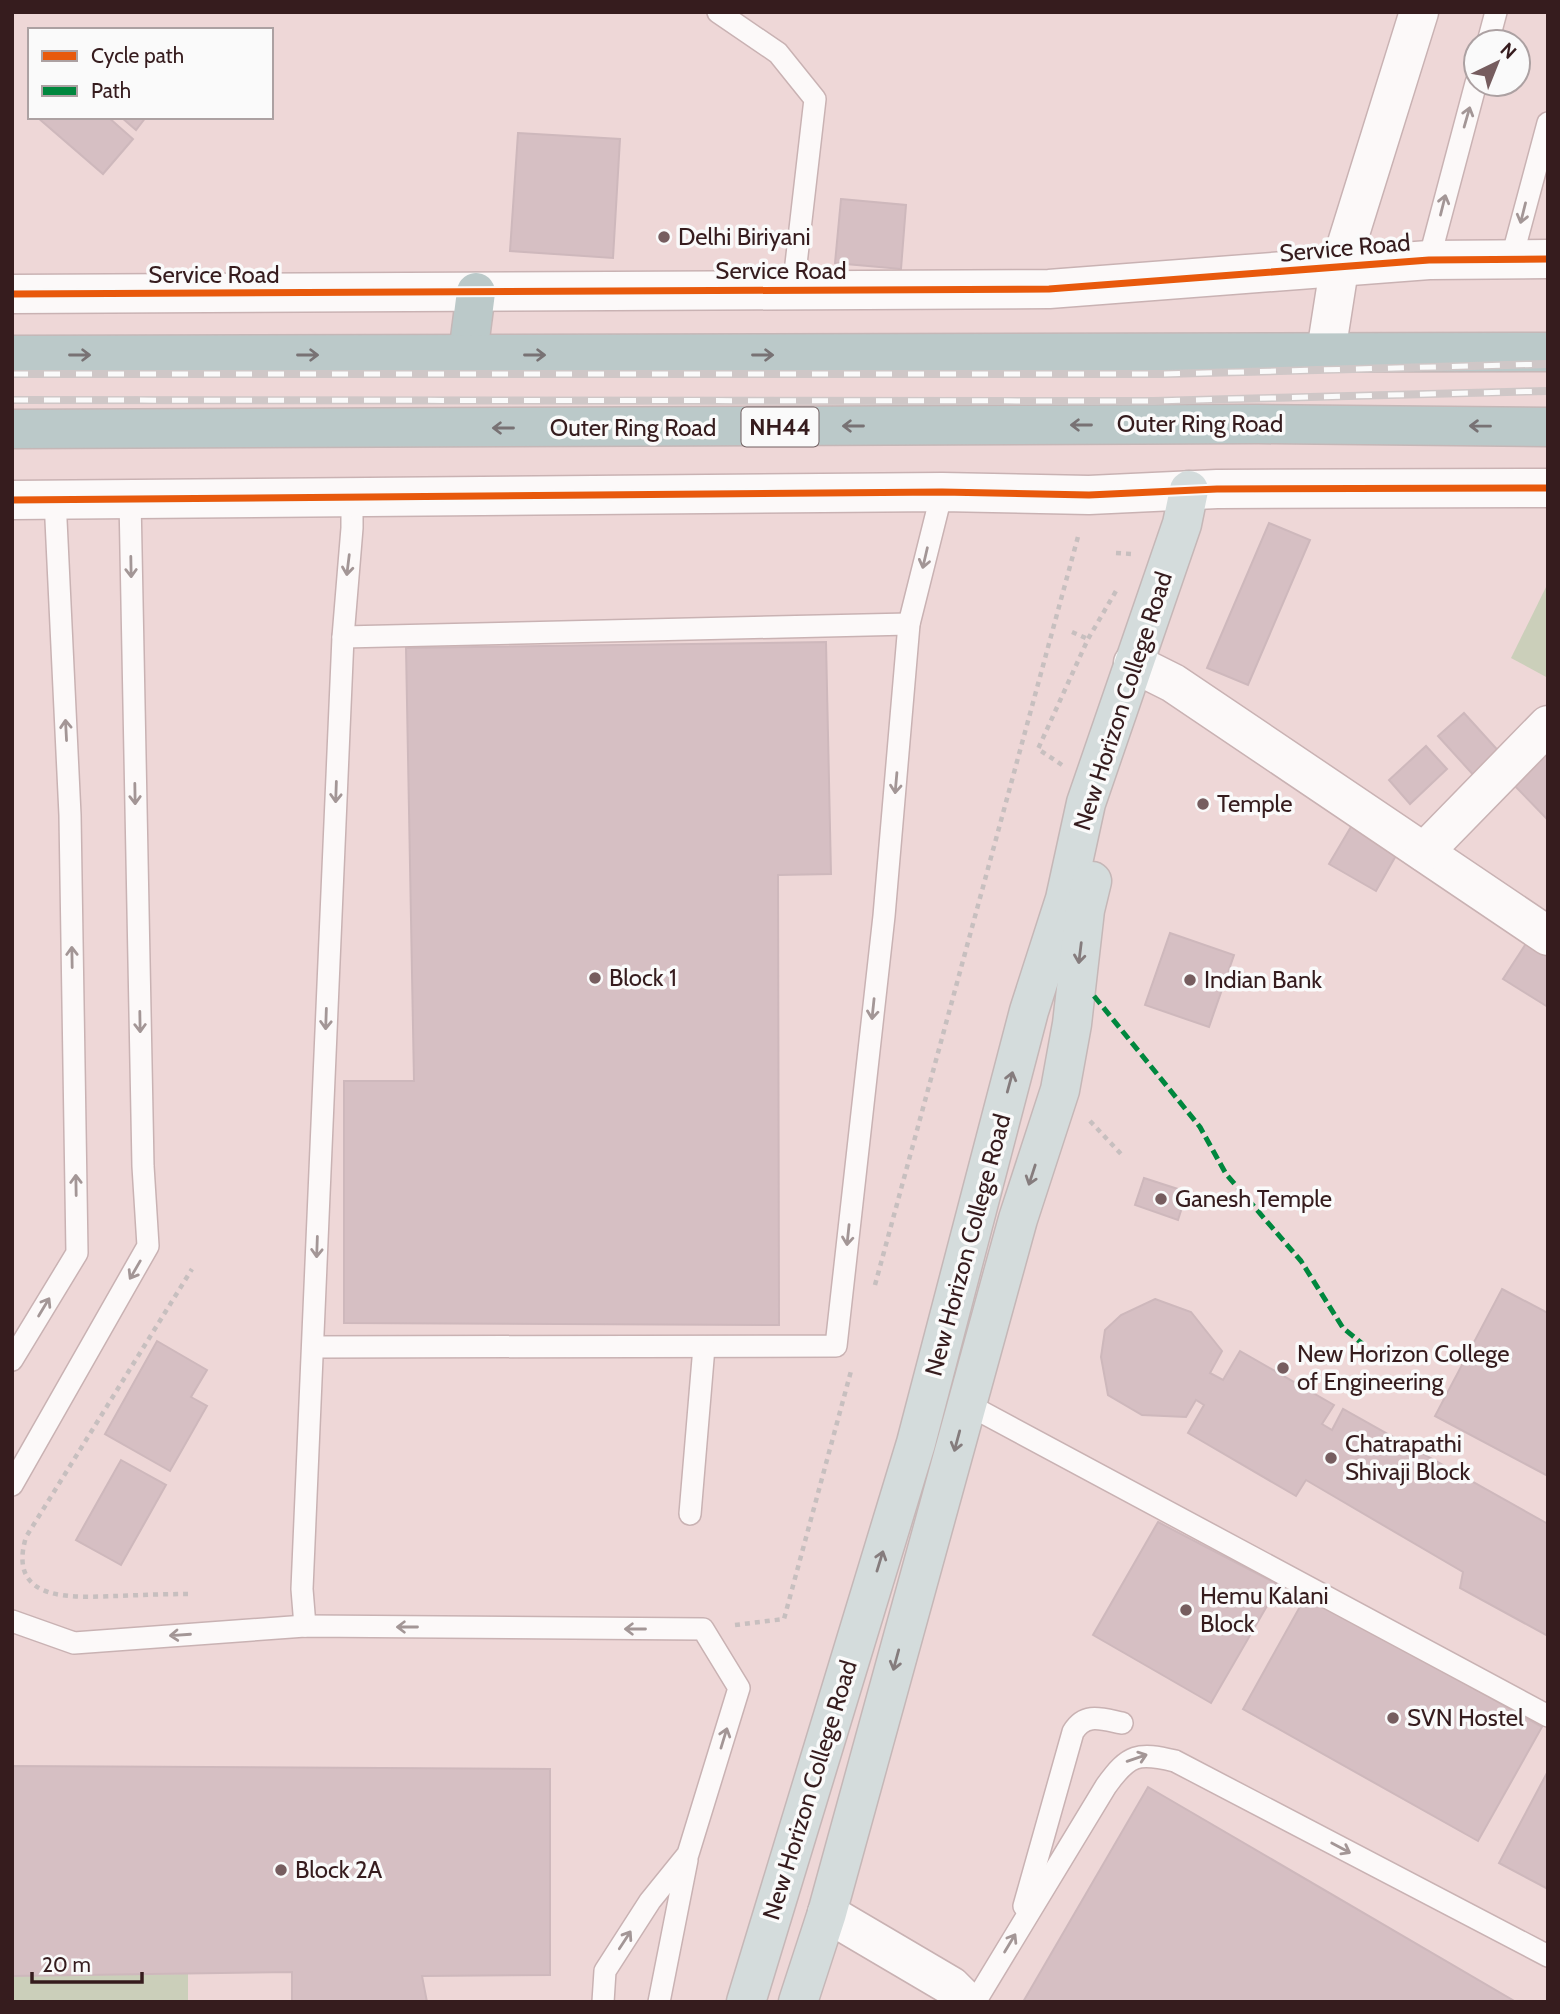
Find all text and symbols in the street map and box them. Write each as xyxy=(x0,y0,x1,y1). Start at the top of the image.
legend xyxy=(28,28,273,119)
north arrow xyxy=(1462,28,1532,98)
text: N xyxy=(1495,38,1521,64)
text: Cycle path xyxy=(91,43,184,68)
text: Path xyxy=(91,78,131,103)
one-way arrow xyxy=(1461,106,1474,128)
one-way arrow xyxy=(1437,194,1450,217)
one-way arrow xyxy=(1516,201,1529,224)
place label: Delhi Biriyani xyxy=(678,222,811,251)
street label: Service Road xyxy=(1278,227,1412,268)
marker: Delhi Biriyani xyxy=(656,229,672,245)
street label: Service Road xyxy=(715,256,847,285)
street label: Service Road xyxy=(148,260,280,289)
one-way arrow xyxy=(69,348,92,362)
one-way arrow xyxy=(296,348,319,362)
one-way arrow xyxy=(524,348,547,362)
one-way arrow xyxy=(751,348,774,362)
road number: NH44 xyxy=(742,408,818,446)
street label: Outer Ring Road xyxy=(1117,409,1283,438)
street label: Outer Ring Road xyxy=(550,413,716,442)
one-way arrow xyxy=(1069,418,1092,432)
one-way arrow xyxy=(842,419,865,433)
one-way arrow xyxy=(1468,419,1491,433)
one-way arrow xyxy=(492,421,515,435)
one-way arrow xyxy=(918,546,932,569)
one-way arrow xyxy=(341,553,354,576)
one-way arrow xyxy=(124,555,138,578)
street label: New Horizon College Road xyxy=(1067,568,1178,834)
one-way arrow xyxy=(59,719,72,742)
one-way arrow xyxy=(889,771,902,794)
one-way arrow xyxy=(330,780,343,803)
one-way arrow xyxy=(129,783,142,806)
place label: Temple xyxy=(1217,789,1292,818)
marker: Temple xyxy=(1195,796,1211,812)
one-way arrow xyxy=(1074,942,1087,964)
one-way arrow xyxy=(65,946,79,969)
place label: Block 1 xyxy=(609,963,677,992)
place label: Indian Bank xyxy=(1204,965,1322,994)
marker: Block 1 xyxy=(587,970,603,986)
marker: Indian Bank xyxy=(1182,972,1198,988)
one-way arrow xyxy=(867,997,880,1020)
one-way arrow xyxy=(320,1008,333,1031)
one-way arrow xyxy=(134,1010,147,1033)
one-way arrow xyxy=(1004,1071,1017,1094)
street label: New Horizon College Road xyxy=(919,1111,1016,1379)
one-way arrow xyxy=(1025,1164,1038,1186)
one-way arrow xyxy=(69,1174,82,1197)
place label: Ganesh Temple xyxy=(1175,1184,1332,1213)
marker: Ganesh Temple xyxy=(1153,1191,1169,1207)
one-way arrow xyxy=(842,1223,855,1246)
one-way arrow xyxy=(310,1235,323,1258)
one-way arrow xyxy=(128,1259,141,1280)
one-way arrow xyxy=(38,1297,52,1317)
place label: New Horizon College of Engineering xyxy=(1297,1339,1510,1396)
marker: New Horizon College of Engineering xyxy=(1275,1360,1291,1376)
one-way arrow xyxy=(950,1429,963,1452)
place label: Chatrapathi Shivaji Block xyxy=(1345,1429,1471,1486)
marker: Chatrapathi Shivaji Block xyxy=(1323,1450,1339,1466)
one-way arrow xyxy=(875,1551,887,1573)
place label: Hemu Kalani Block xyxy=(1200,1581,1329,1638)
marker: Hemu Kalani Block xyxy=(1178,1602,1194,1618)
one-way arrow xyxy=(396,1620,419,1634)
one-way arrow xyxy=(623,1622,646,1635)
one-way arrow xyxy=(169,1629,192,1642)
one-way arrow xyxy=(889,1649,902,1671)
street label: New Horizon College Road xyxy=(756,1656,863,1923)
place label: SVN Hostel xyxy=(1407,1703,1524,1732)
marker: SVN Hostel xyxy=(1385,1710,1401,1726)
one-way arrow xyxy=(718,1728,731,1750)
one-way arrow xyxy=(1125,1751,1147,1764)
one-way arrow xyxy=(1330,1842,1351,1855)
place label: Block 2A xyxy=(295,1855,383,1884)
marker: Block 2A xyxy=(273,1862,289,1878)
one-way arrow xyxy=(619,1930,633,1950)
one-way arrow xyxy=(1004,1934,1018,1954)
scale bar xyxy=(32,1940,142,1984)
text: 20 m xyxy=(42,1952,91,1977)

